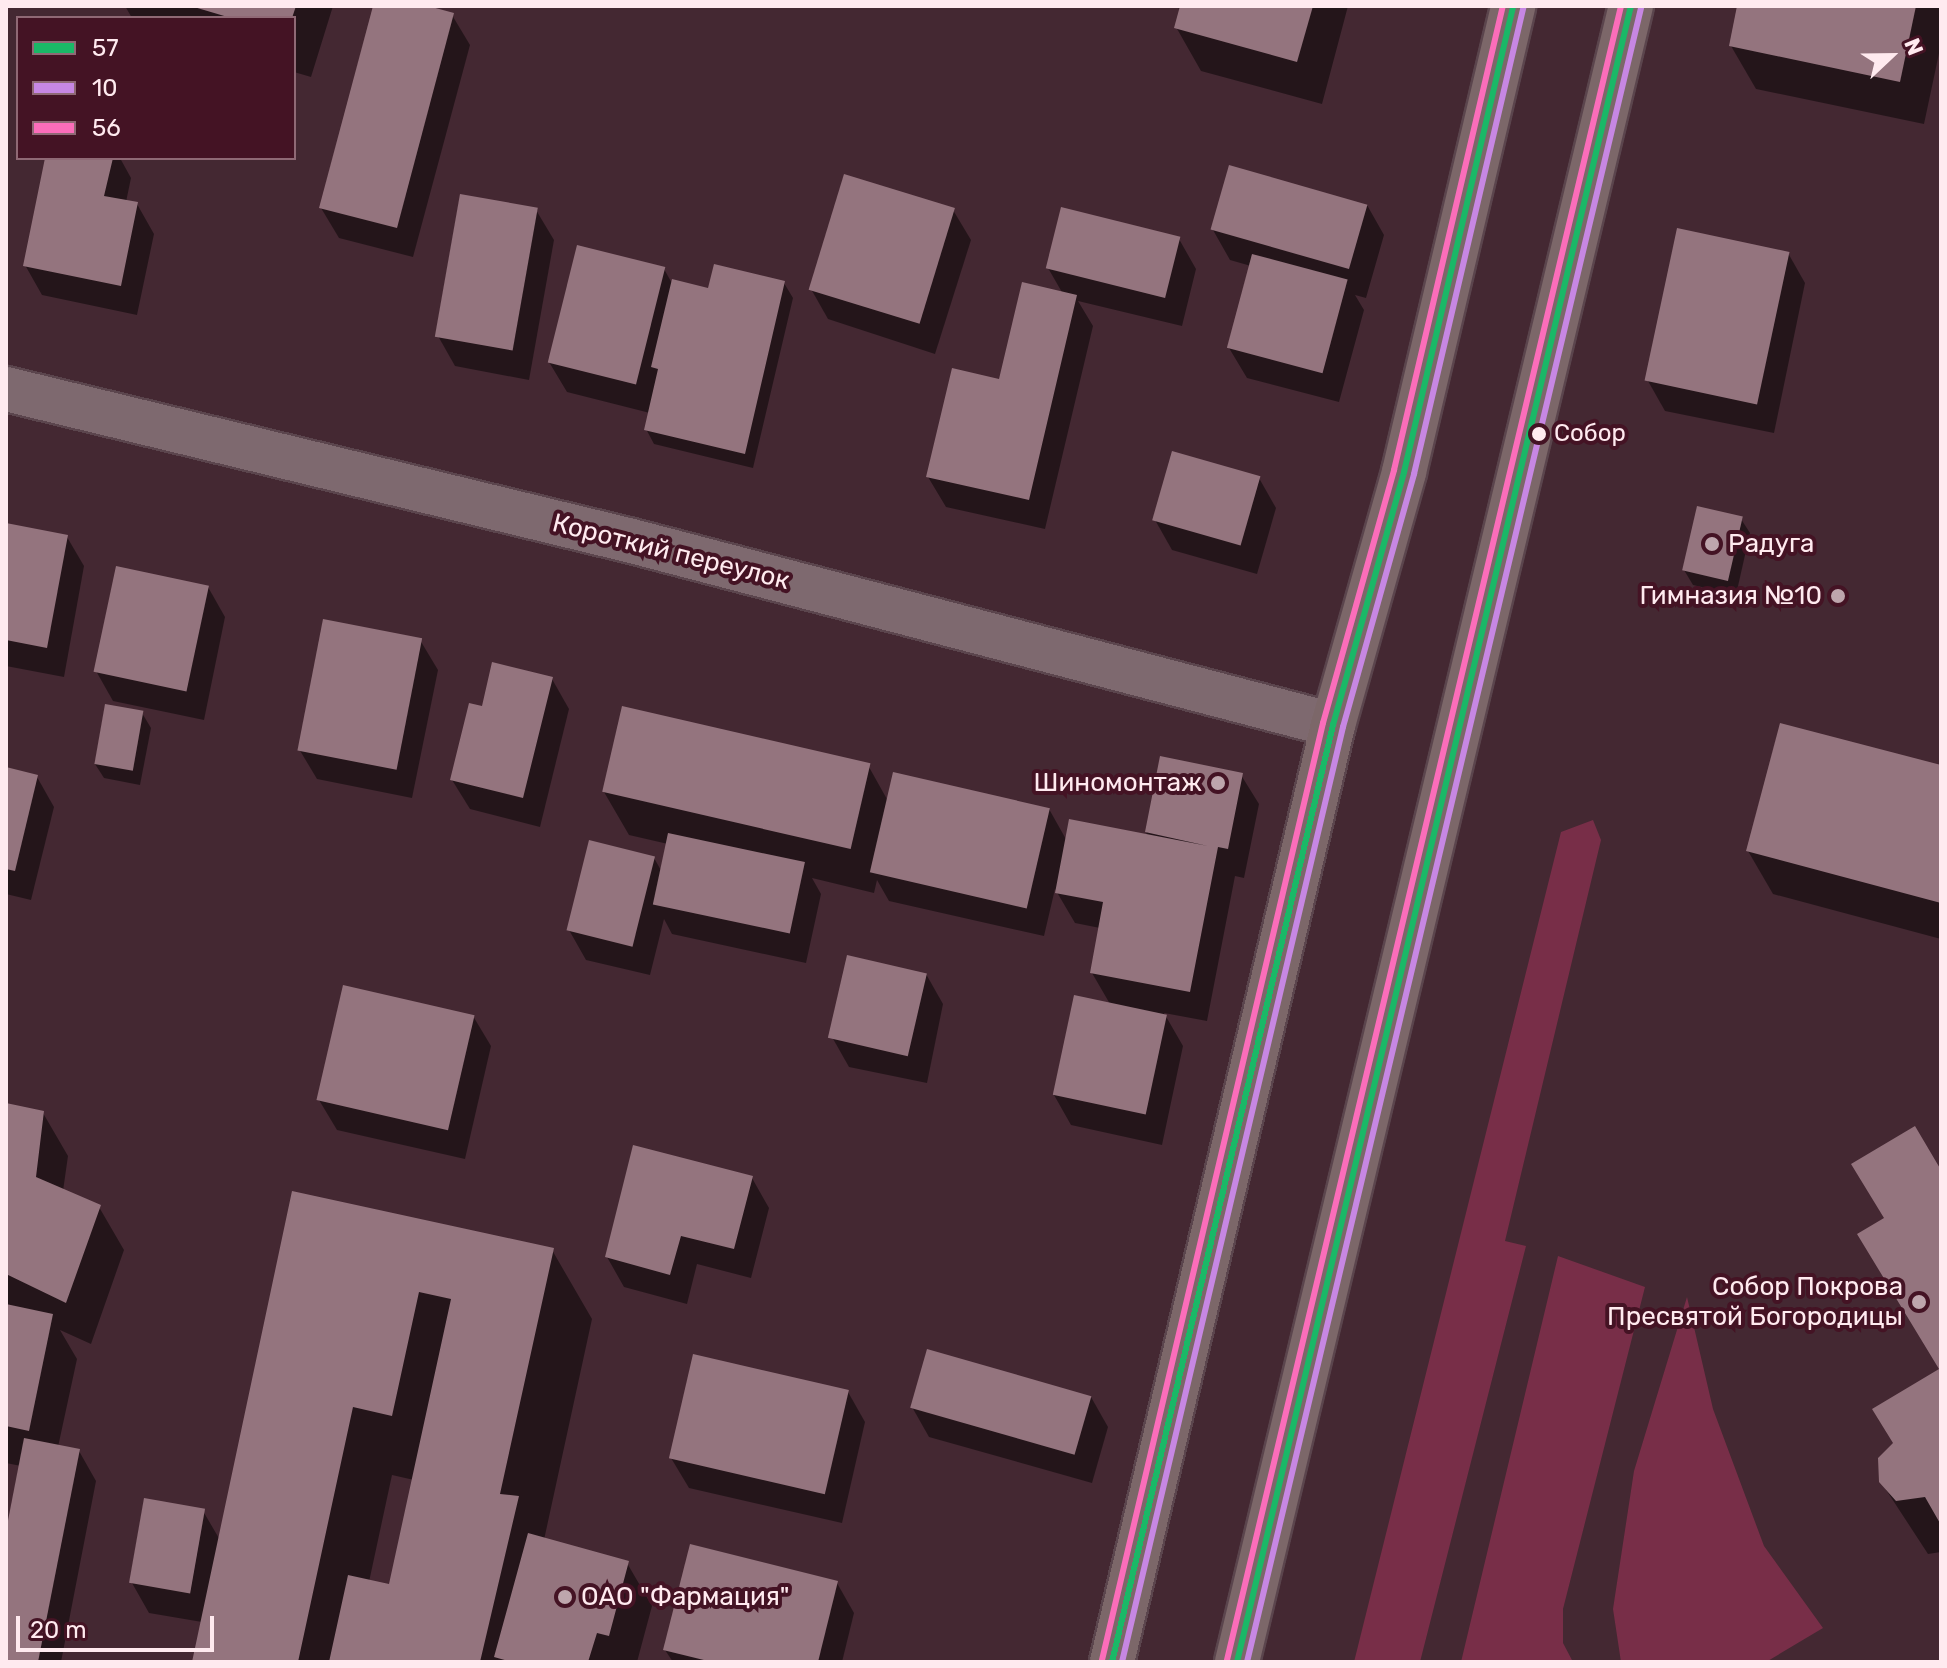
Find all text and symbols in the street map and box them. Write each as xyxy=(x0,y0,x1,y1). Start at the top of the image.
legend xyxy=(16,16,296,160)
north arrow xyxy=(1851,16,1931,96)
text: 57 xyxy=(92,34,119,62)
text: N xyxy=(1898,34,1929,59)
text: 10 xyxy=(92,74,118,102)
text: 56 xyxy=(92,114,121,142)
place label: Собор xyxy=(1554,420,1626,448)
marker: Собор xyxy=(1531,426,1547,442)
street label: Короткий переулок xyxy=(549,507,793,597)
place label: Радуга xyxy=(1728,528,1814,560)
marker: Радуга xyxy=(1703,535,1721,553)
place label: Гимназия №10 xyxy=(1639,580,1822,612)
marker: Гимназия №10 xyxy=(1829,587,1847,605)
place label: Шиномонтаж xyxy=(1034,767,1202,799)
marker: Шиномонтаж xyxy=(1209,774,1227,792)
place label: Собор Покрова Пресвятой Богородицы xyxy=(1607,1271,1903,1332)
marker: Собор Покрова Пресвятой Богородицы xyxy=(1910,1293,1928,1311)
place label: ОАО "Фармация" xyxy=(581,1581,790,1613)
marker: ОАО "Фармация" xyxy=(556,1588,574,1606)
scale bar xyxy=(20,1600,218,1650)
text: 20 m xyxy=(30,1616,87,1644)

